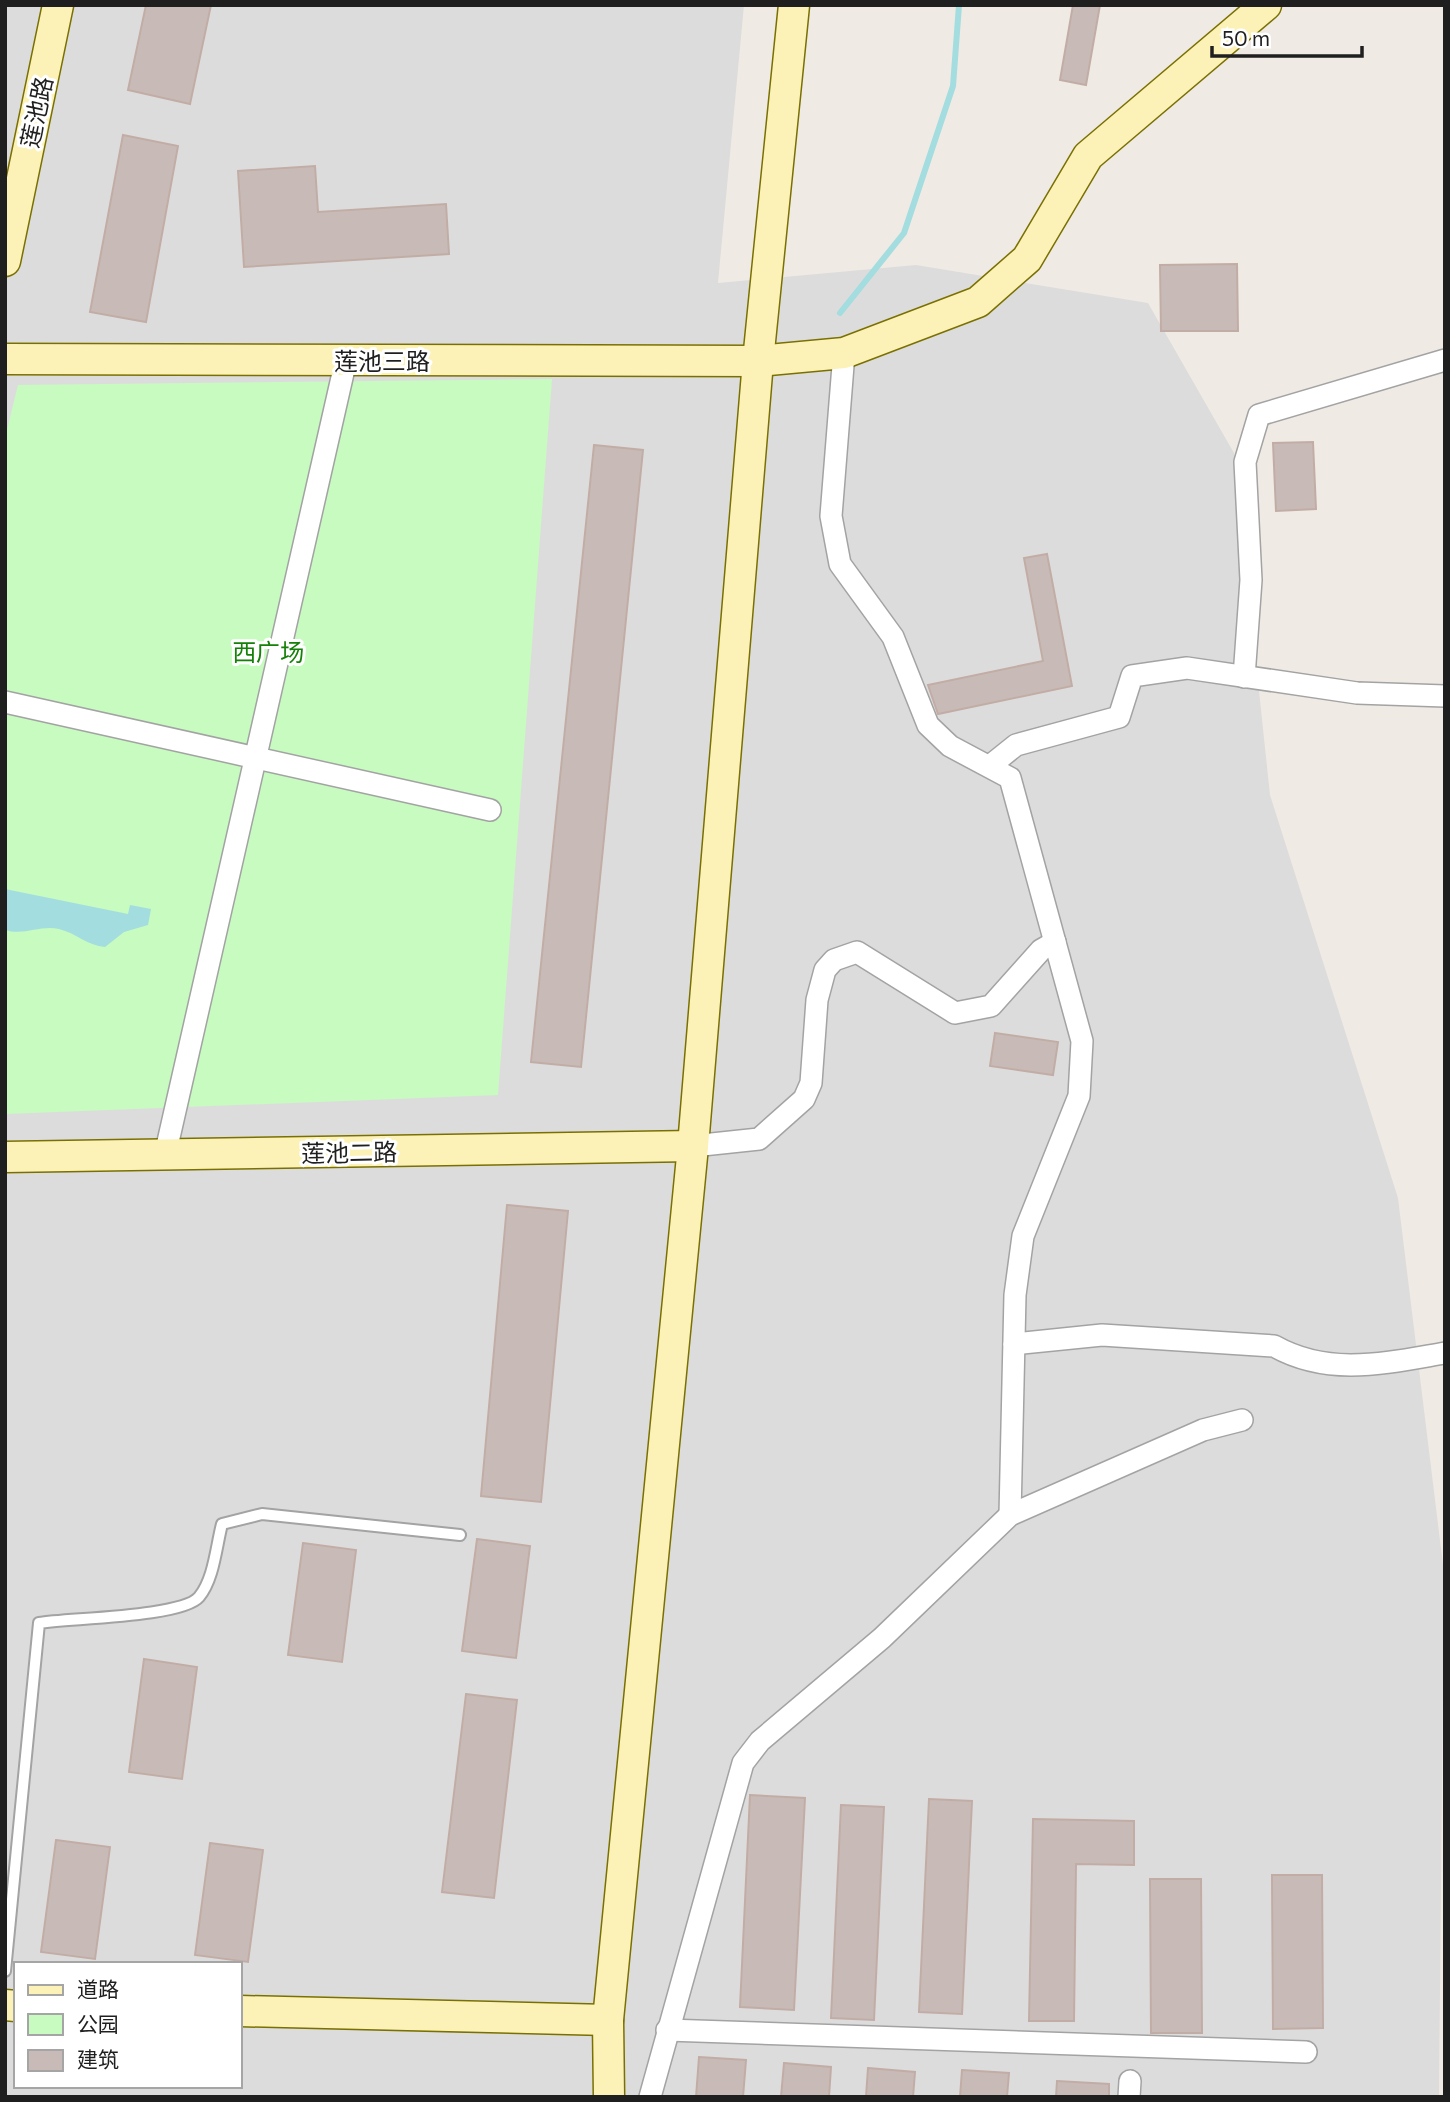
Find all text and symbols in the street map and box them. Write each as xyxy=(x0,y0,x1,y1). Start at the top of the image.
scale bar xyxy=(1212,14,1362,58)
text: 50 m xyxy=(1222,25,1270,50)
street label: 莲池路 xyxy=(14,74,58,150)
street label: 莲池三路 xyxy=(334,346,430,375)
park label: 西广场 xyxy=(232,637,304,666)
street label: 莲池二路 xyxy=(301,1137,397,1167)
legend xyxy=(14,1962,242,2088)
text: 道路 xyxy=(77,1976,119,2001)
text: 公园 xyxy=(77,2011,119,2036)
text: 建筑 xyxy=(77,2046,119,2071)

